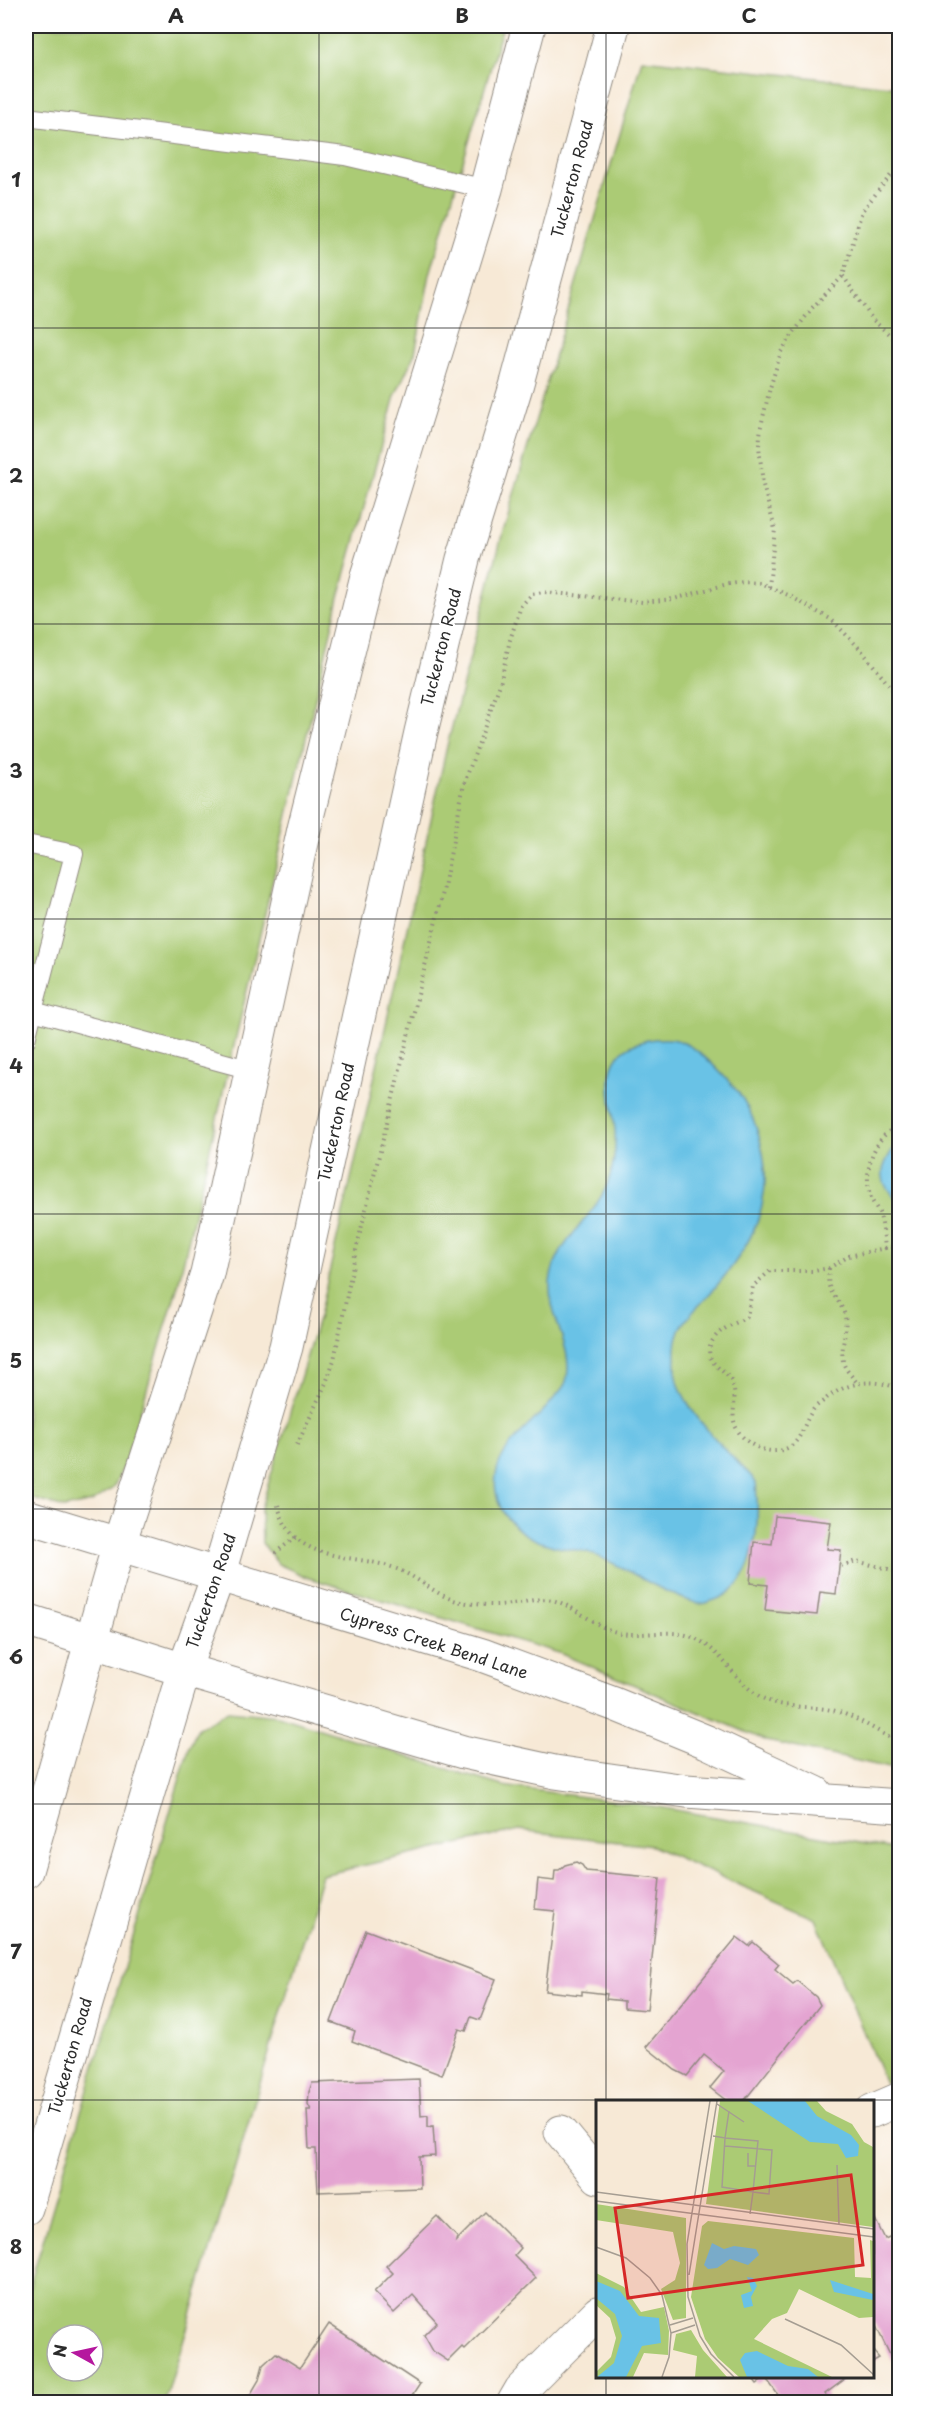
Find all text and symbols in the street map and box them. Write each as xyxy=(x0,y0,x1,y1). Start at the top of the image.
text: A xyxy=(168,0,184,30)
text: B xyxy=(455,0,469,30)
text: C xyxy=(741,0,757,30)
street label: Tuckerton Road xyxy=(544,117,598,240)
text: 1 xyxy=(11,164,21,194)
text: 2 xyxy=(9,460,23,490)
street label: Tuckerton Road xyxy=(414,585,466,708)
text: 3 xyxy=(9,755,23,785)
text: 4 xyxy=(9,1050,23,1080)
street label: Tuckerton Road xyxy=(311,1060,359,1183)
text: 5 xyxy=(10,1345,22,1375)
street label: Tuckerton Road xyxy=(179,1530,241,1652)
street label: Cypress Creek Bend Lane xyxy=(337,1600,532,1684)
text: 6 xyxy=(9,1641,23,1671)
text: 7 xyxy=(10,1936,22,1966)
street label: Tuckerton Road xyxy=(41,1994,97,2117)
inset map xyxy=(596,2100,874,2377)
text: 8 xyxy=(10,2231,22,2261)
north arrow xyxy=(45,2323,105,2383)
text: N xyxy=(46,2343,72,2359)

